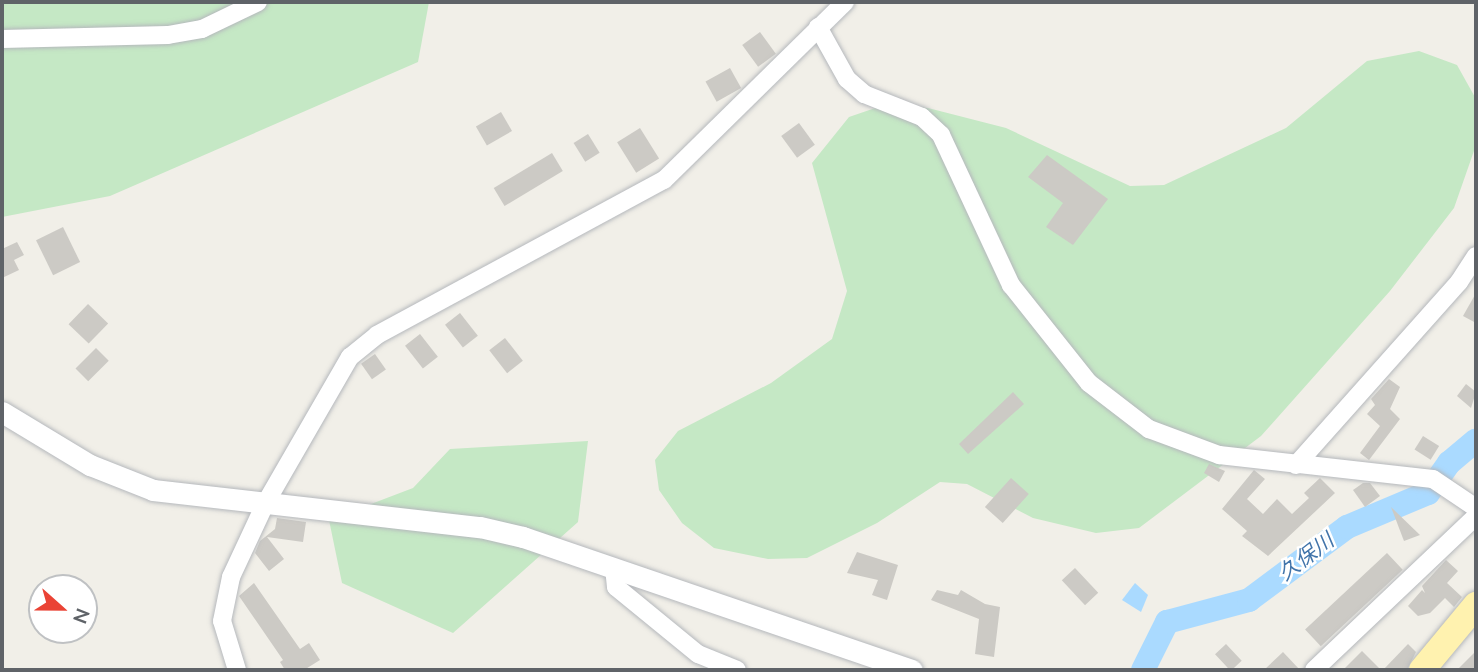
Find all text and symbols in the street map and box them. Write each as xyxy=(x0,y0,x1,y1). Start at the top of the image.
water label: 久保川 xyxy=(1273,528,1339,586)
north arrow xyxy=(28,574,98,644)
text: N xyxy=(66,605,95,627)

